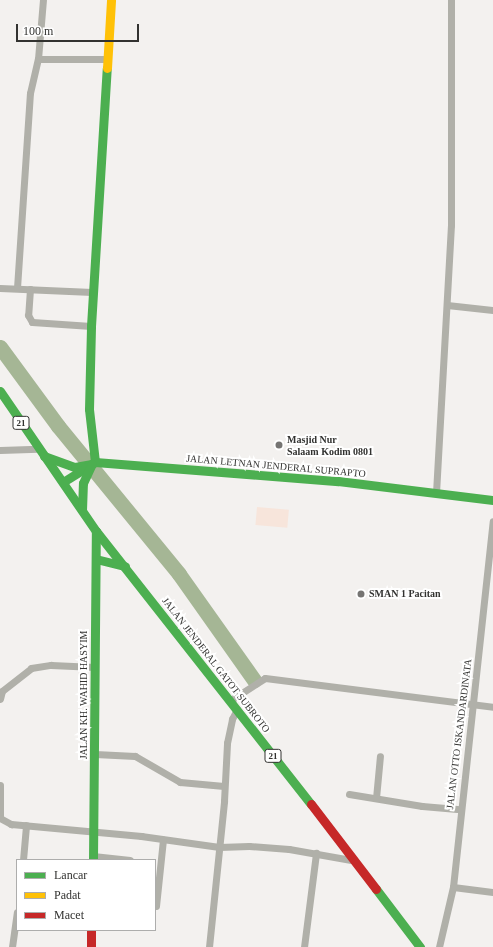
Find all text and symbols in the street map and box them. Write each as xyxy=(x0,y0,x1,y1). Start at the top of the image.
scale bar xyxy=(18,16,141,42)
text: 100 m xyxy=(23,24,53,38)
road number: 21 xyxy=(12,416,30,430)
place label: Masjid Nur Salaam Kodim 0801 xyxy=(287,433,373,456)
marker: Masjid Nur Salaam Kodim 0801 xyxy=(274,440,284,450)
street label: JALAN LETNAN JENDERAL SUPRAPTO xyxy=(185,452,367,480)
place label: SMAN 1 Pacitan xyxy=(369,588,441,600)
marker: SMAN 1 Pacitan xyxy=(356,589,366,599)
street label: JALAN JENDERAL GATOT SUBROTO xyxy=(159,595,273,735)
street label: JALAN KH. WAHID HASYIM xyxy=(78,631,90,759)
street label: JALAN OTTO ISKANDARDINATA xyxy=(444,658,474,810)
road number: 21 xyxy=(264,749,282,763)
legend xyxy=(16,859,156,931)
text: Lancar xyxy=(54,868,87,882)
text: Padat xyxy=(54,888,81,902)
text: Macet xyxy=(54,908,84,922)

